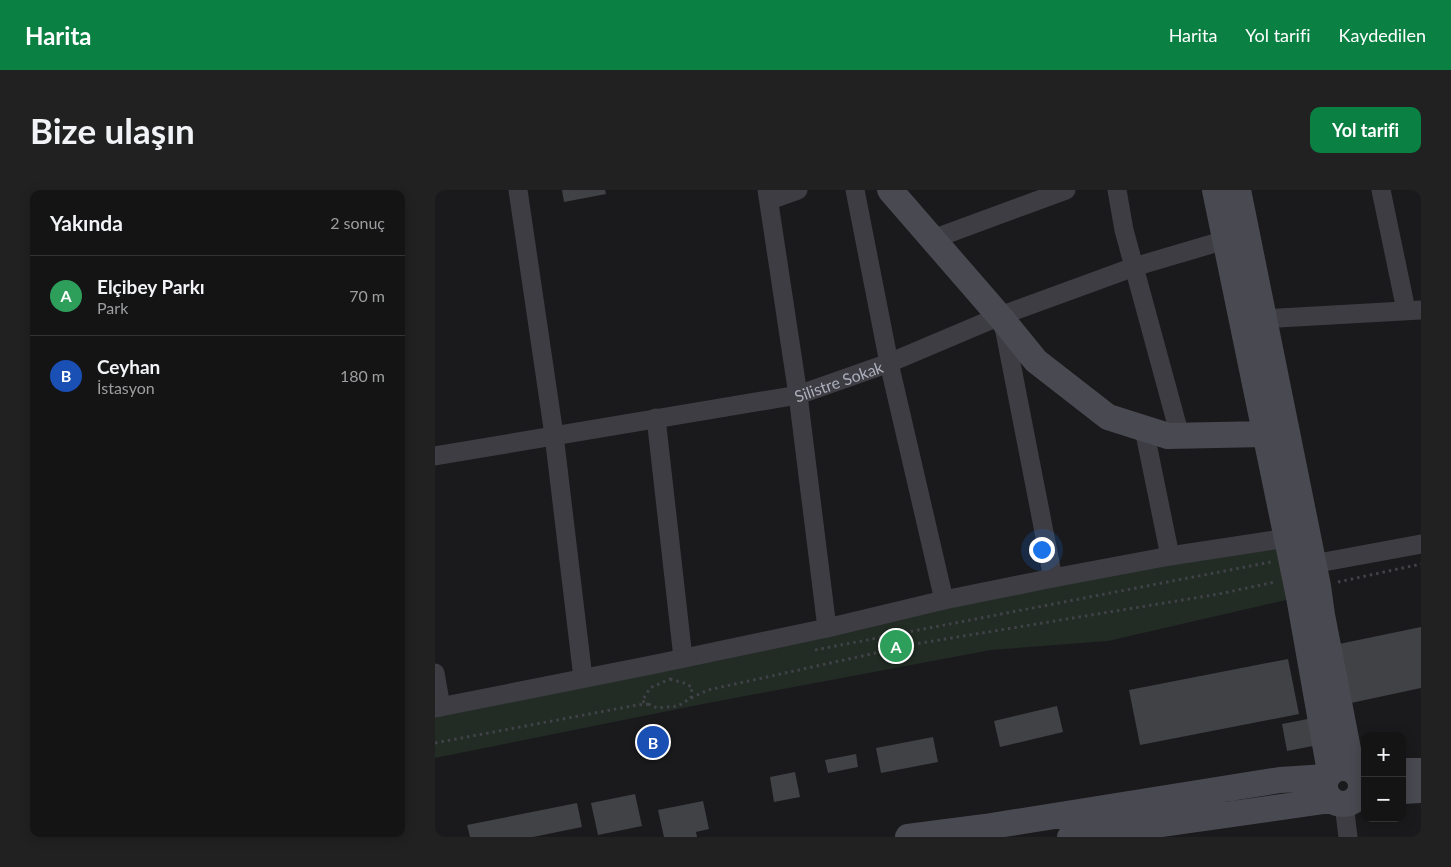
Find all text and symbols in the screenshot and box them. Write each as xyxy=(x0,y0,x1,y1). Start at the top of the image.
text: Harita xyxy=(25,21,92,50)
text: Harita xyxy=(1169,24,1217,46)
text: Yol tarifi xyxy=(1245,24,1311,46)
text: Kaydedilen xyxy=(1339,24,1426,46)
button: Yol tarifi xyxy=(1310,107,1421,153)
text: Bize ulaşın xyxy=(30,109,195,151)
text: Yakında xyxy=(50,210,123,235)
text: 2 sonuç xyxy=(330,213,385,232)
text: Elçibey Parkı xyxy=(97,275,205,298)
text: A xyxy=(60,286,72,305)
text: 70 m xyxy=(349,286,385,305)
text: Park xyxy=(97,298,128,317)
text: Ceyhan xyxy=(97,355,160,378)
street label: Silistre Sokak xyxy=(792,356,886,405)
text: B xyxy=(61,366,71,385)
text: 180 m xyxy=(340,366,385,385)
text: İstasyon xyxy=(97,378,155,397)
your location xyxy=(1029,537,1055,563)
pin: A xyxy=(880,627,912,665)
pin: B xyxy=(637,723,669,761)
map controls xyxy=(1361,732,1406,822)
button: + xyxy=(1361,732,1406,777)
button: − xyxy=(1361,777,1406,822)

